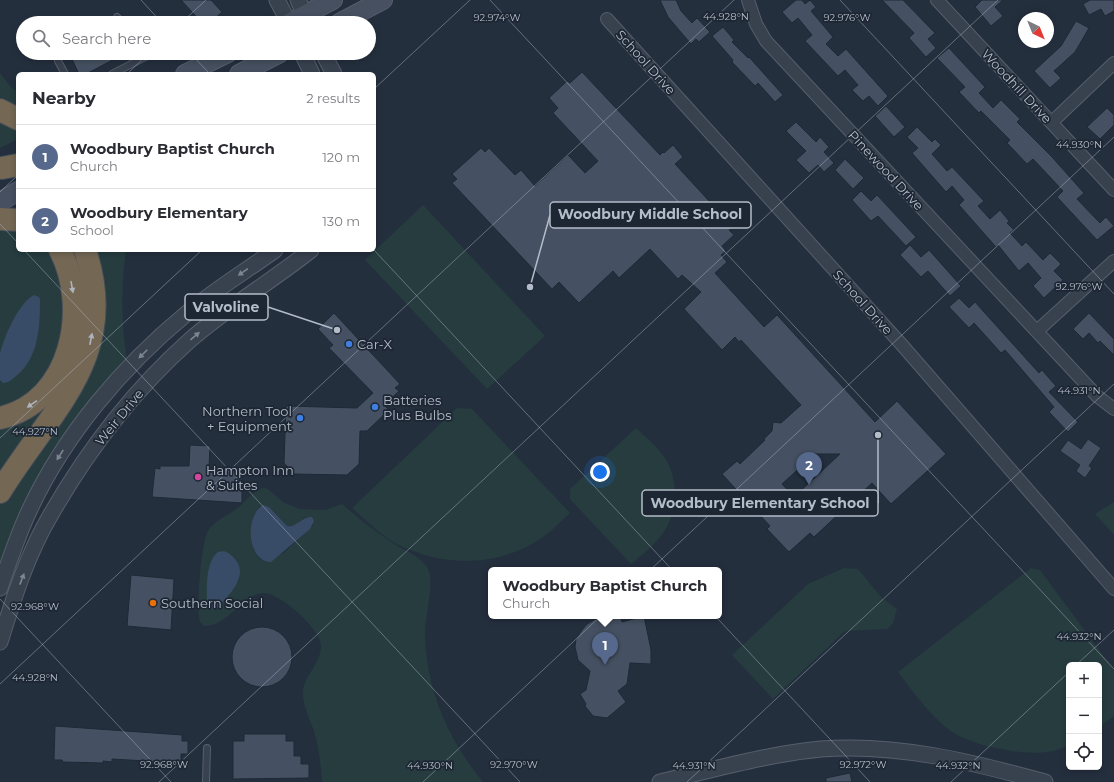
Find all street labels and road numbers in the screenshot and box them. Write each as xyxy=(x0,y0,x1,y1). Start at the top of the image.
street label: School Drive xyxy=(613,26,679,98)
street label: Woodhill Drive xyxy=(979,46,1056,127)
street label: Pinewood Drive xyxy=(845,127,927,213)
street label: School Drive xyxy=(830,266,896,338)
street label: Weir Drive xyxy=(91,386,147,448)

